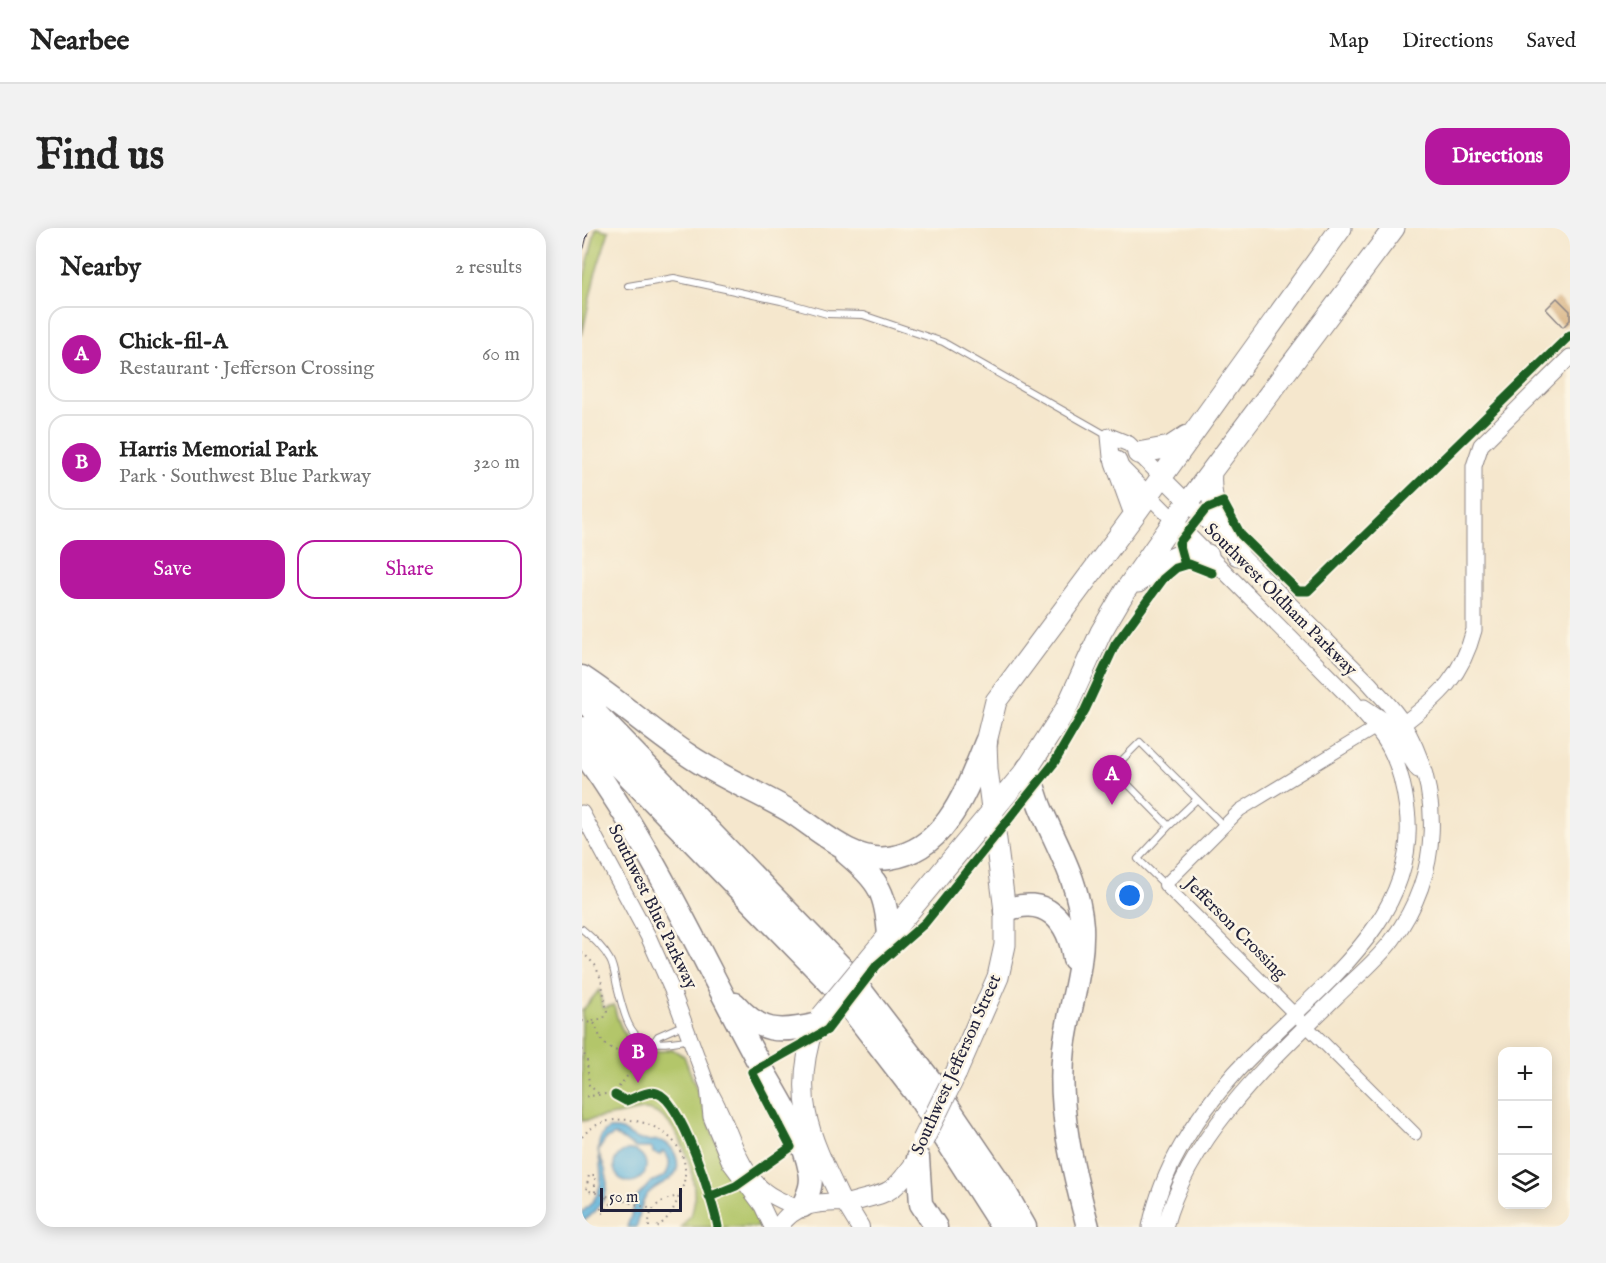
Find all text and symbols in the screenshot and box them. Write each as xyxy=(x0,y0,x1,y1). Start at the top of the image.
text: Nearbee xyxy=(30,24,129,59)
text: Map xyxy=(1329,28,1369,55)
text: Directions xyxy=(1402,28,1493,55)
text: Saved xyxy=(1526,28,1576,55)
button: Directions xyxy=(1425,128,1570,185)
text: Find us xyxy=(36,130,164,183)
text: Nearby xyxy=(60,251,141,284)
text: 2 results xyxy=(455,255,522,280)
text: Chick-fil-A xyxy=(119,328,228,356)
text: A xyxy=(75,342,88,367)
text: 60 m xyxy=(482,342,520,367)
text: Restaurant · Jefferson Crossing xyxy=(119,356,374,381)
text: Harris Memorial Park xyxy=(119,436,317,464)
text: B xyxy=(75,450,88,475)
text: 320 m xyxy=(474,450,520,475)
text: Park · Southwest Blue Parkway xyxy=(119,464,371,489)
street label: Southwest Oldham Parkway xyxy=(1199,519,1361,681)
button: Save xyxy=(60,540,285,599)
button: Share xyxy=(297,540,522,599)
pin: A xyxy=(1092,756,1132,805)
street label: Southwest Blue Parkway xyxy=(602,821,702,993)
street label: Jefferson Crossing xyxy=(1177,871,1291,985)
your location xyxy=(1115,881,1144,910)
street label: Southwest Jefferson Street xyxy=(907,971,1007,1159)
pin: B xyxy=(618,1034,658,1083)
map controls xyxy=(1498,1047,1552,1209)
button: + xyxy=(1498,1047,1552,1101)
button: − xyxy=(1498,1101,1552,1155)
button: layers xyxy=(1498,1155,1552,1209)
scale bar xyxy=(600,1185,682,1212)
text: 50 m xyxy=(609,1188,638,1208)

